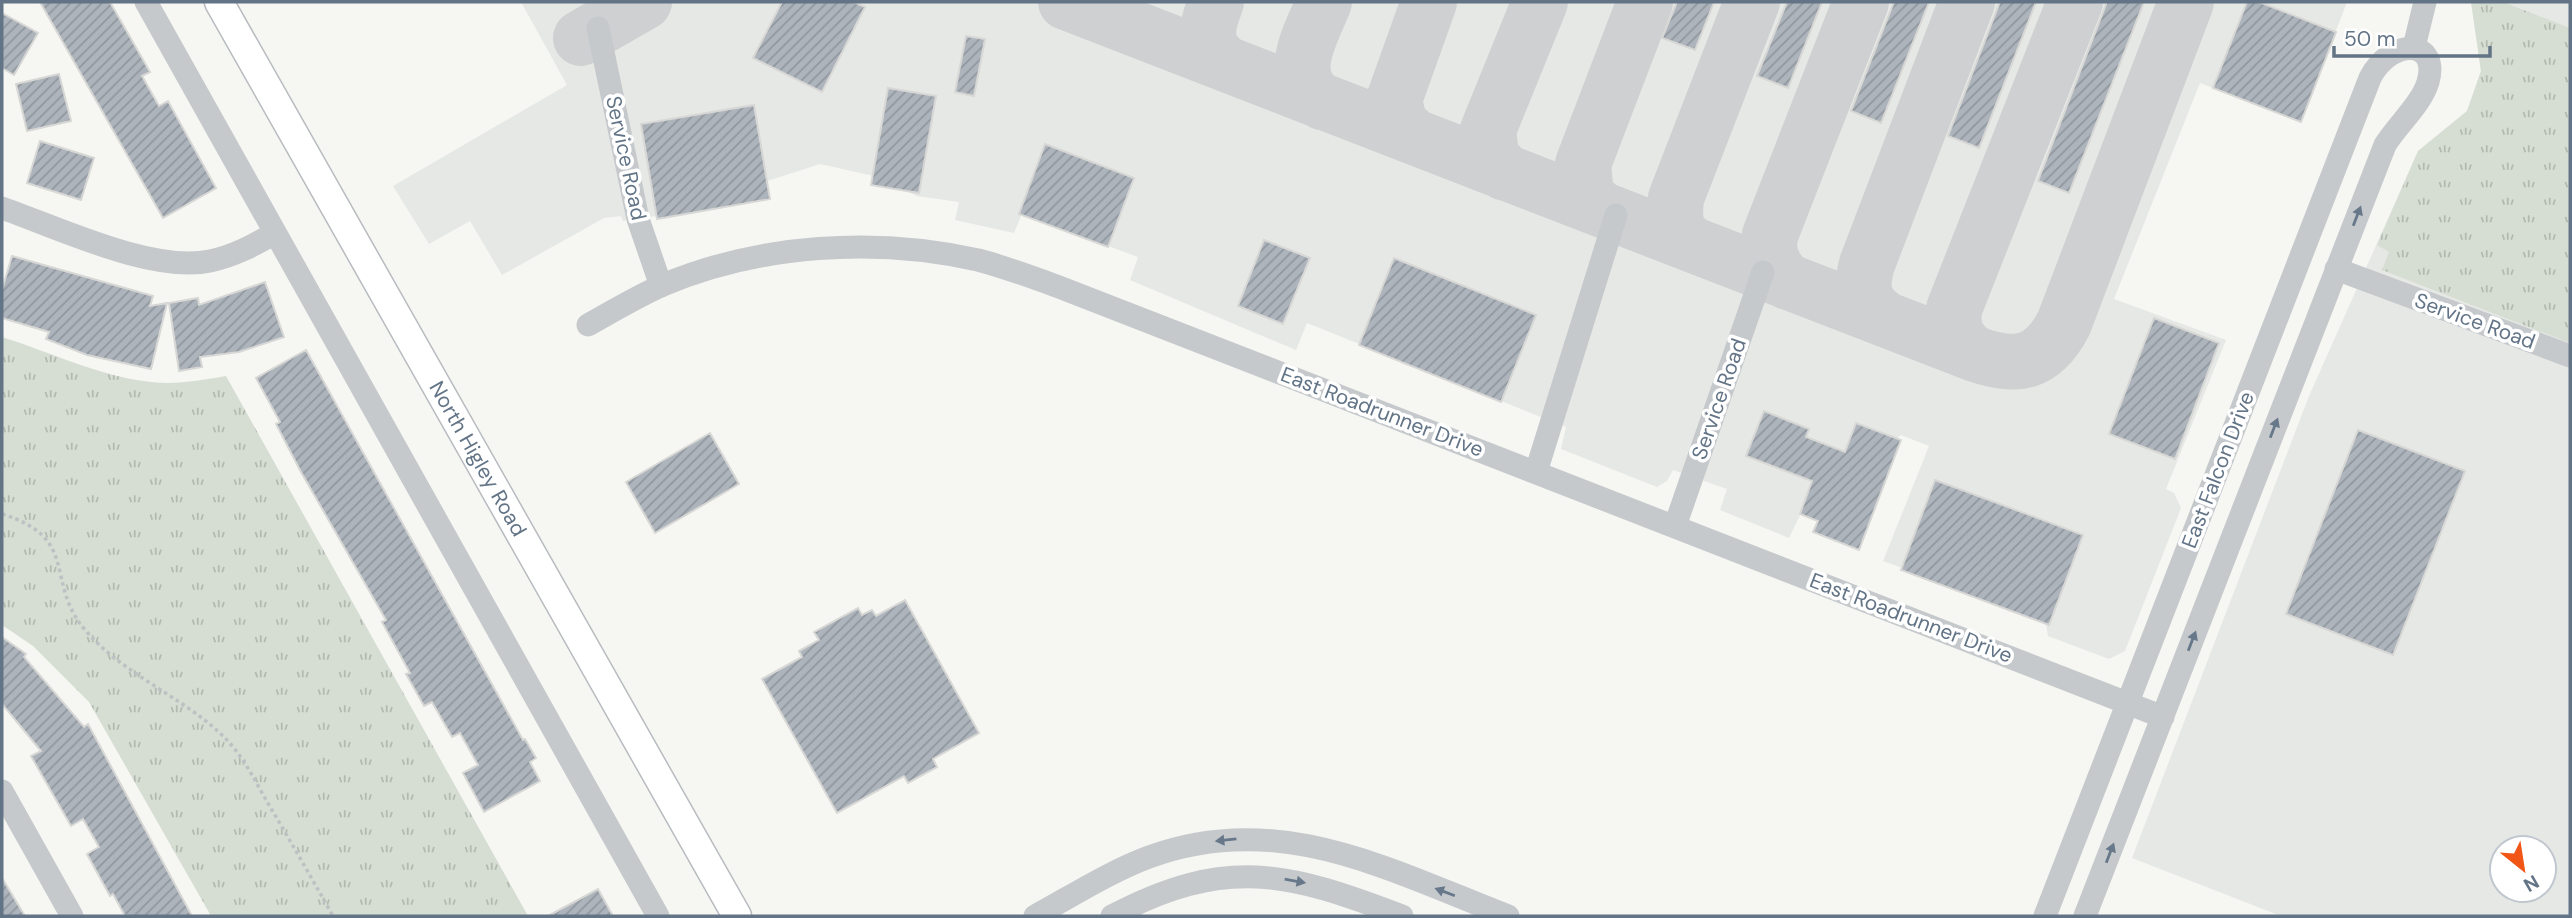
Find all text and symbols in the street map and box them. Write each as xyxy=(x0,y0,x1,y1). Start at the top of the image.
scale bar xyxy=(2334,14,2490,58)
text: 50 m xyxy=(2344,25,2395,53)
street label: Service Road xyxy=(599,93,653,223)
one-way arrow xyxy=(2351,206,2362,227)
street label: Service Road xyxy=(2411,286,2539,356)
street label: Service Road xyxy=(1685,335,1753,463)
street label: East Roadrunner Drive xyxy=(1277,360,1487,464)
street label: North Higley Road xyxy=(423,376,533,541)
street label: East Falcon Drive xyxy=(2175,388,2261,552)
one-way arrow xyxy=(2269,418,2280,439)
street label: East Roadrunner Drive xyxy=(1806,566,2016,670)
one-way arrow xyxy=(2187,630,2198,651)
north arrow xyxy=(2488,834,2558,904)
one-way arrow xyxy=(1215,835,1237,846)
one-way arrow xyxy=(2105,842,2116,863)
text: N xyxy=(2519,869,2544,898)
one-way arrow xyxy=(1284,876,1306,887)
one-way arrow xyxy=(1434,886,1455,897)

